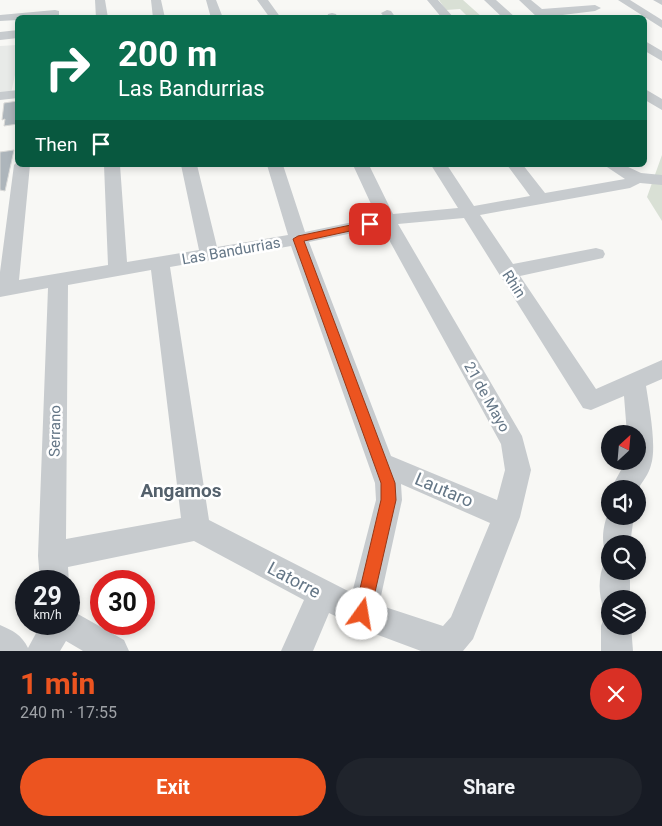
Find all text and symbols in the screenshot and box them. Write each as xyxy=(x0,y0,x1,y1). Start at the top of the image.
text: 200 m xyxy=(118,34,217,75)
icon: right xyxy=(35,35,100,100)
text: Las Bandurrias xyxy=(118,76,265,101)
icon: arrive xyxy=(87,130,115,158)
text: Then xyxy=(35,133,77,156)
pin xyxy=(349,203,391,245)
icon: arrive xyxy=(356,210,384,238)
street label: Las Bandurrias xyxy=(180,233,282,269)
street label: Rhin xyxy=(498,267,530,301)
street label: 21 de Mayo xyxy=(460,359,514,435)
street label: Serrano xyxy=(46,405,64,457)
north arrow xyxy=(601,425,646,470)
map controls xyxy=(601,425,646,635)
street label: Lautaro xyxy=(412,468,477,511)
district label: Angamos xyxy=(140,479,222,502)
button: sound xyxy=(601,480,646,525)
button: search xyxy=(601,535,646,580)
street label: Latorre xyxy=(264,557,324,602)
speed limit sign: 30 xyxy=(90,570,155,635)
text: 29 xyxy=(33,582,62,611)
position arrow xyxy=(335,587,387,639)
button: layers xyxy=(601,590,646,635)
text: km/h xyxy=(33,608,62,622)
text: 1 min xyxy=(20,666,95,701)
button: close xyxy=(590,668,642,720)
text: 240 m · 17:55 xyxy=(20,703,117,722)
button: Exit xyxy=(20,758,326,816)
button: Share xyxy=(336,758,642,816)

